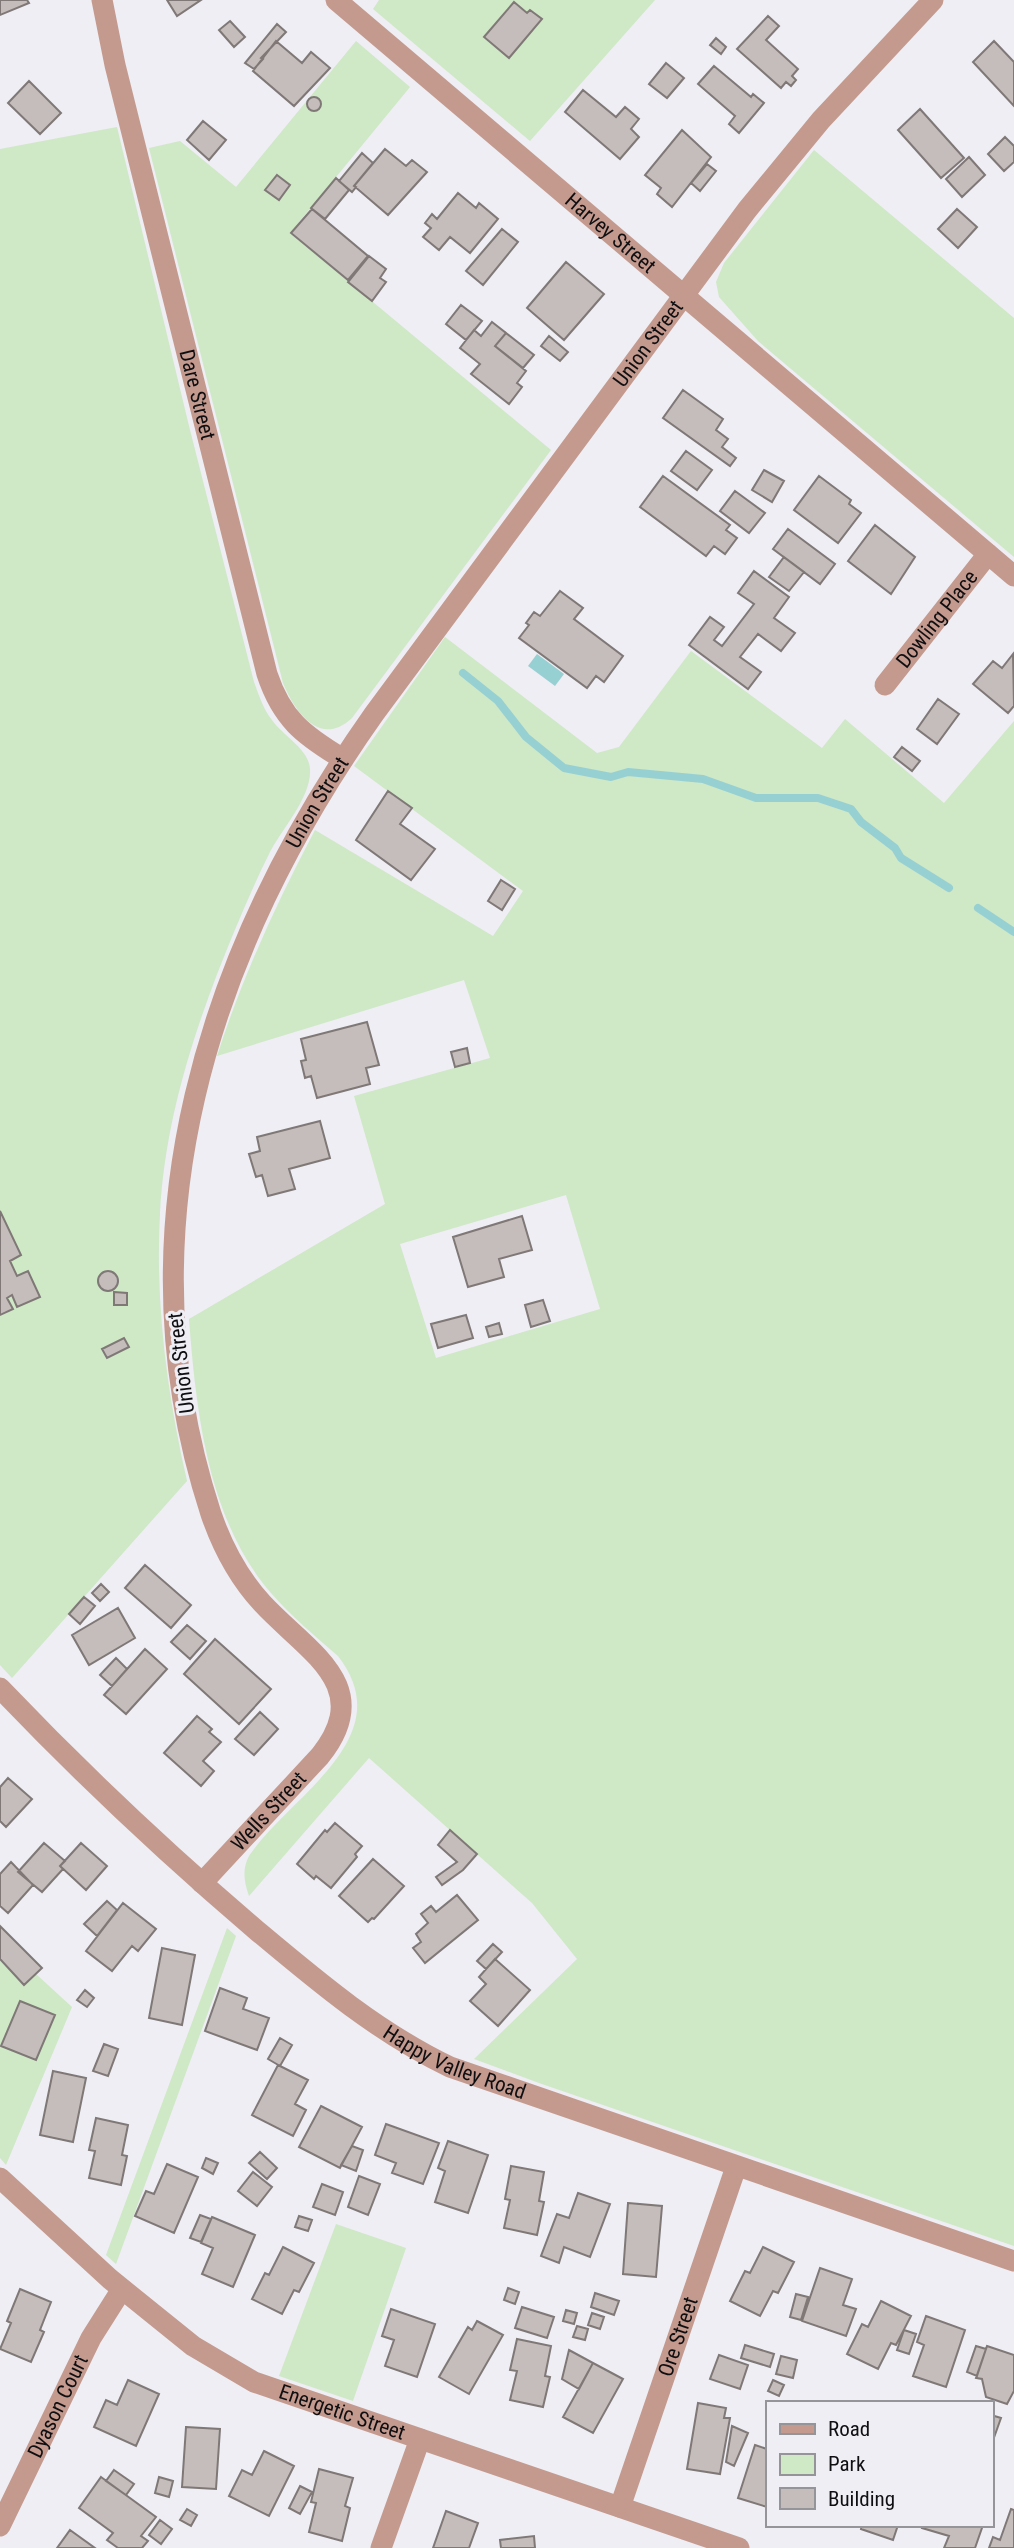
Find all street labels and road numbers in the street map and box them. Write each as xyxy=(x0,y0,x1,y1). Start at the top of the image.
street label: Harvey Street xyxy=(560,188,660,278)
street label: Union Street xyxy=(608,296,688,392)
street label: Dare Street xyxy=(174,347,220,442)
street label: Dowling Place xyxy=(891,565,983,672)
street label: Union Street xyxy=(281,753,354,852)
street label: Union Street xyxy=(163,1311,199,1415)
street label: Wells Street xyxy=(226,1767,311,1856)
street label: Happy Valley Road xyxy=(379,2020,529,2104)
street label: Ore Street xyxy=(653,2294,703,2380)
street label: Dyason Court xyxy=(23,2351,93,2462)
street label: Energetic Street xyxy=(276,2379,408,2445)

